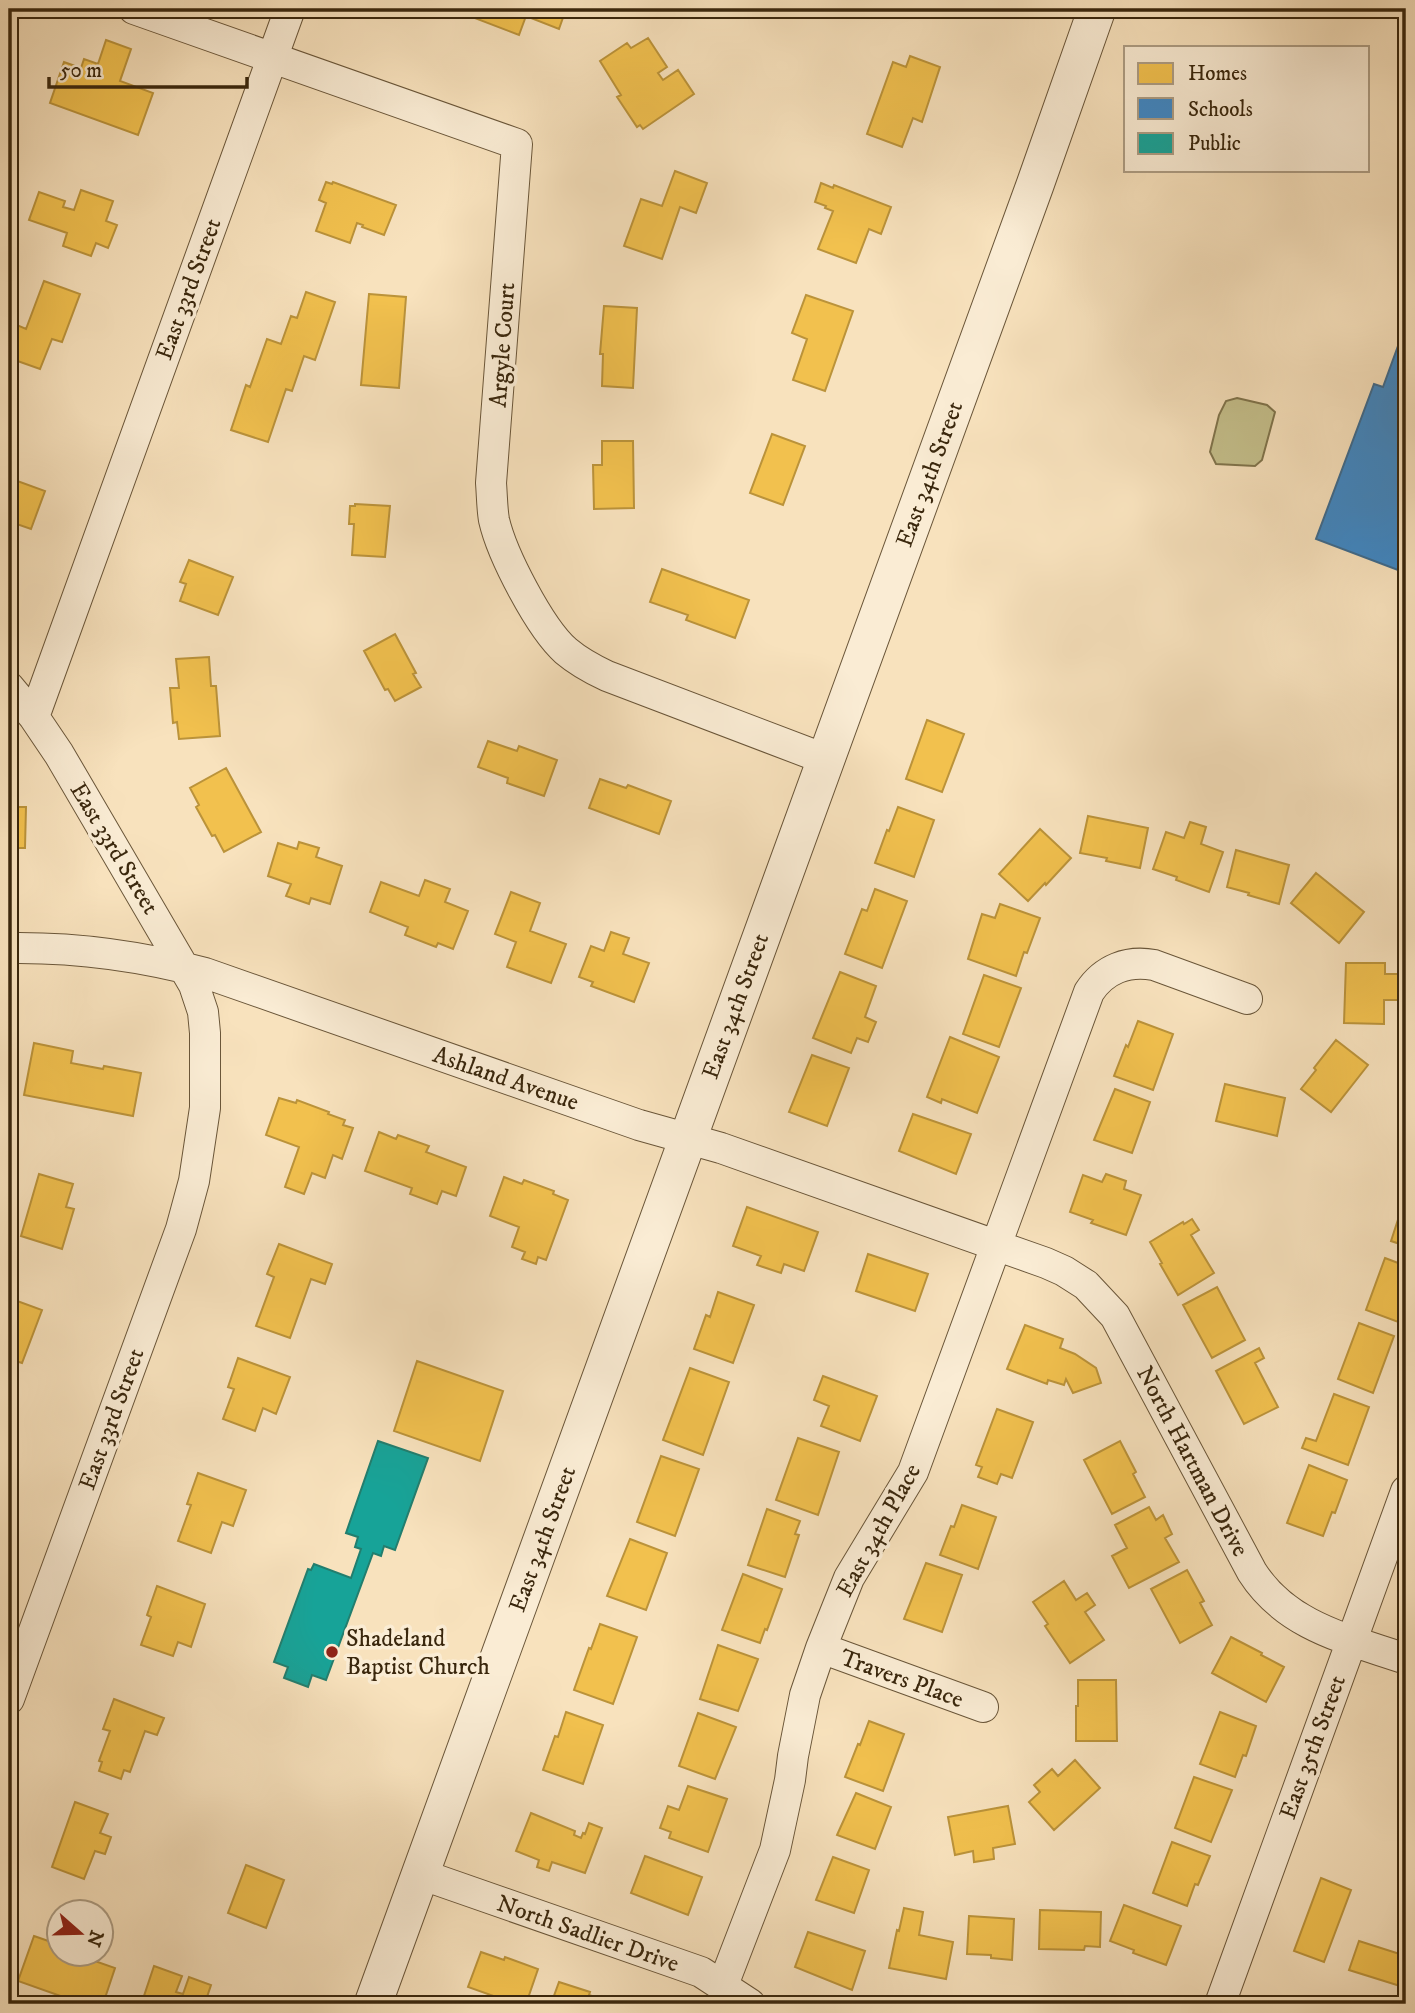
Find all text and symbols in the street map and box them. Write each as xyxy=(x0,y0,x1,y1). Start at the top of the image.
scale bar xyxy=(49,46,247,90)
legend xyxy=(1124,46,1370,172)
text: 50 m xyxy=(60,58,102,84)
text: Homes xyxy=(1188,61,1247,87)
text: Schools xyxy=(1188,97,1253,123)
text: Public xyxy=(1188,131,1241,157)
street label: East 33rd Street xyxy=(149,214,229,364)
street label: Argyle Court xyxy=(484,281,522,409)
street label: East 34th Street xyxy=(890,397,970,551)
street label: East 33rd Street xyxy=(63,777,165,920)
street label: East 34th Street xyxy=(696,929,776,1083)
street label: Ashland Avenue xyxy=(429,1040,583,1118)
street label: East 33rd Street xyxy=(72,1344,152,1494)
street label: North Hartman Drive xyxy=(1129,1361,1255,1562)
street label: East 34th Place xyxy=(830,1459,928,1602)
street label: East 34th Street xyxy=(503,1462,583,1616)
place label: Shadeland Baptist Church xyxy=(346,1624,490,1682)
street label: Travers Place xyxy=(836,1643,967,1715)
marker: Shadeland Baptist Church xyxy=(324,1644,340,1660)
street label: East 35th Street xyxy=(1273,1671,1353,1823)
street label: North Sadlier Drive xyxy=(493,1889,683,1979)
north arrow xyxy=(46,1898,116,1968)
text: N xyxy=(81,1927,108,1950)

